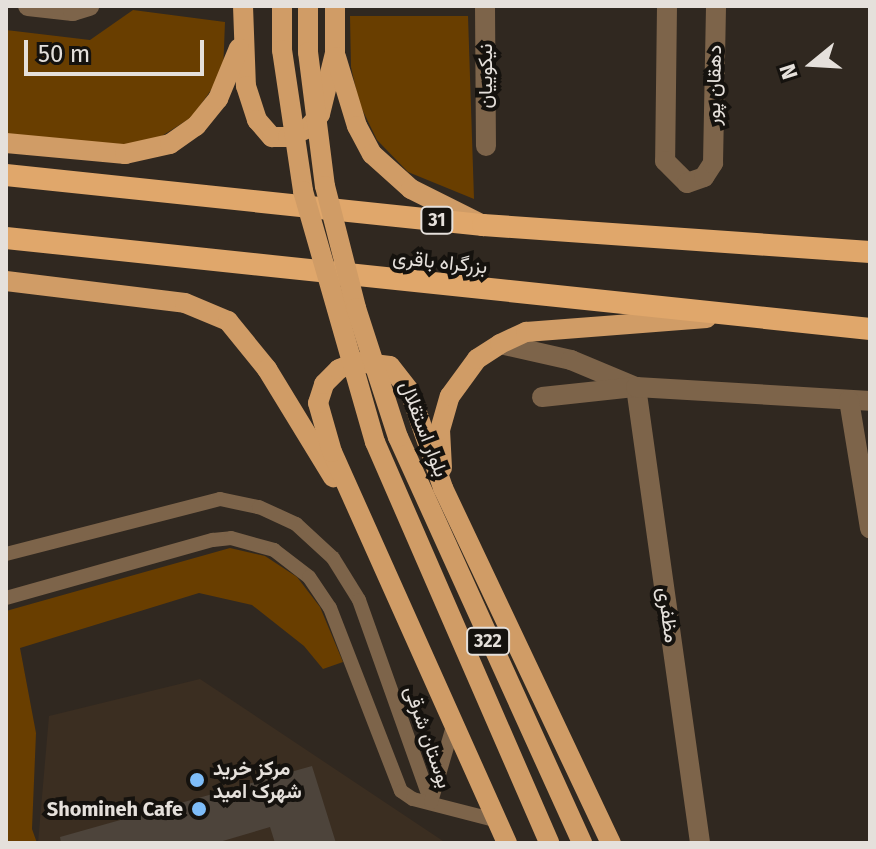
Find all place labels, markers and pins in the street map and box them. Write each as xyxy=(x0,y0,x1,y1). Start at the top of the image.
place label: مرکز خرید شهرک امید xyxy=(213,756,302,803)
marker: مرکز خرید شهرک امید xyxy=(188,771,206,789)
place label: Shomineh Cafe xyxy=(47,797,183,821)
marker: Shomineh Cafe xyxy=(190,800,208,818)

